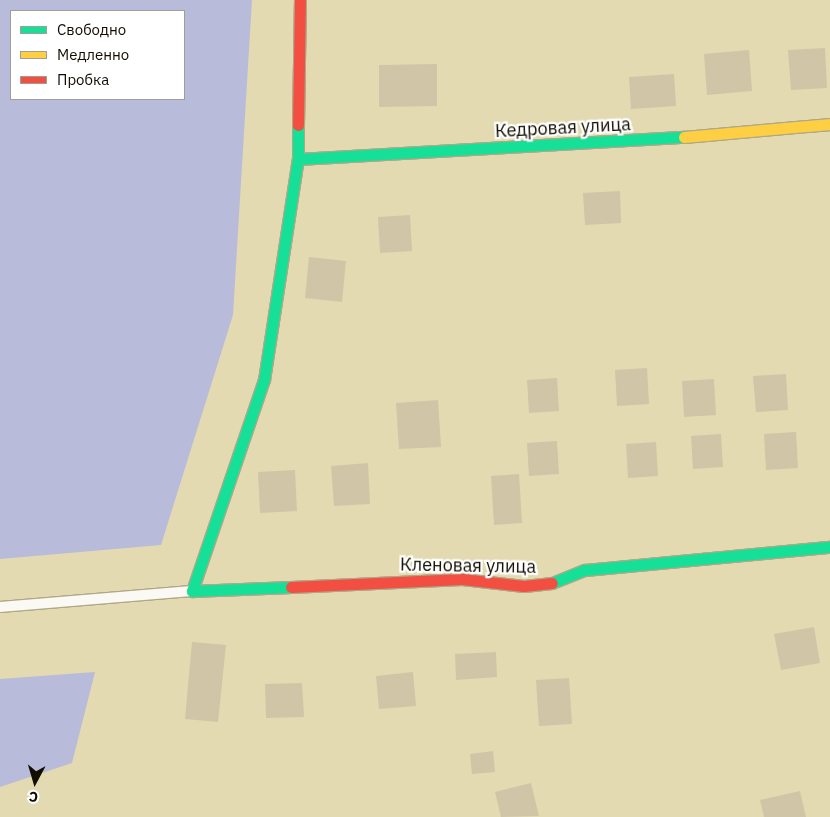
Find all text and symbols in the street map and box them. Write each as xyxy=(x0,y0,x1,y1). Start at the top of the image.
legend xyxy=(10,10,185,100)
text: Свободно xyxy=(57,20,126,39)
text: Медленно xyxy=(57,45,129,64)
text: Пробка xyxy=(57,70,109,89)
street label: Кедровая улица xyxy=(495,114,631,142)
street label: Кленовая улица xyxy=(400,554,536,578)
north arrow xyxy=(10,757,60,807)
text: С xyxy=(28,787,39,806)

